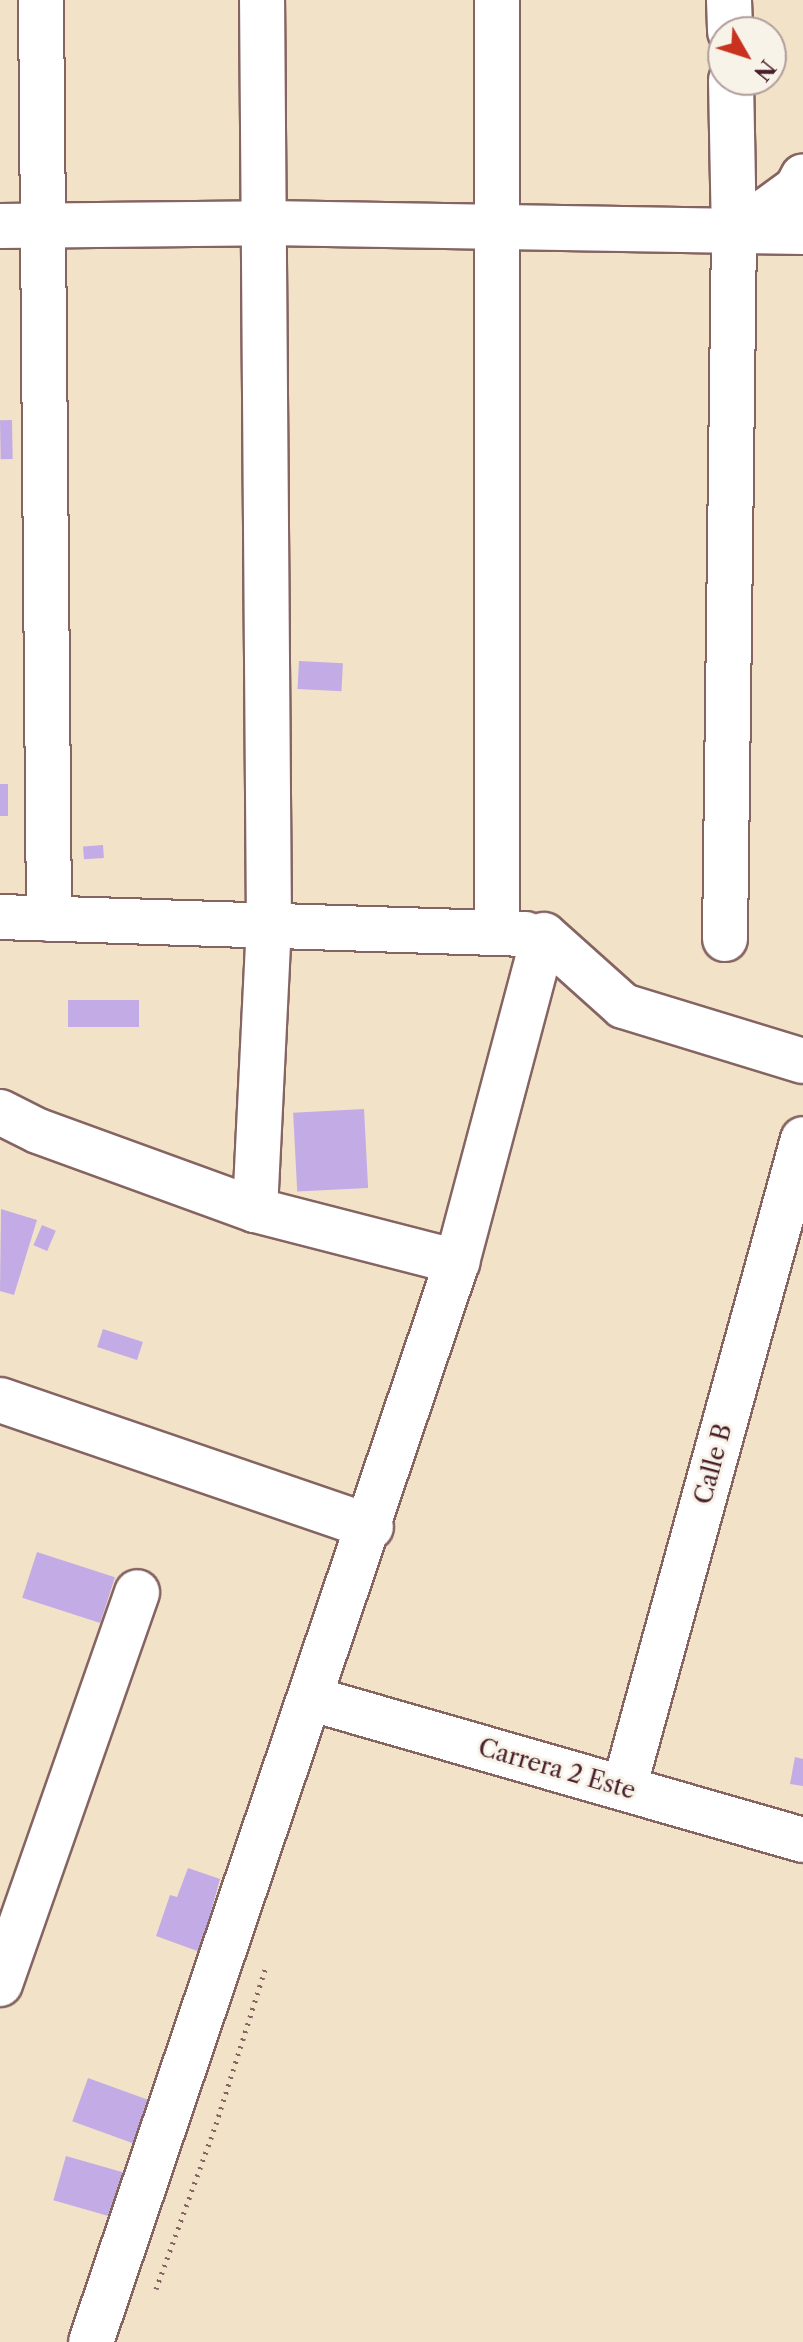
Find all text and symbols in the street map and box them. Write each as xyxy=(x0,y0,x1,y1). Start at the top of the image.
north arrow xyxy=(707,16,787,96)
text: N xyxy=(748,54,781,86)
street label: Calle B xyxy=(688,1421,738,1507)
street label: Carrera 2 Este xyxy=(475,1733,639,1805)

